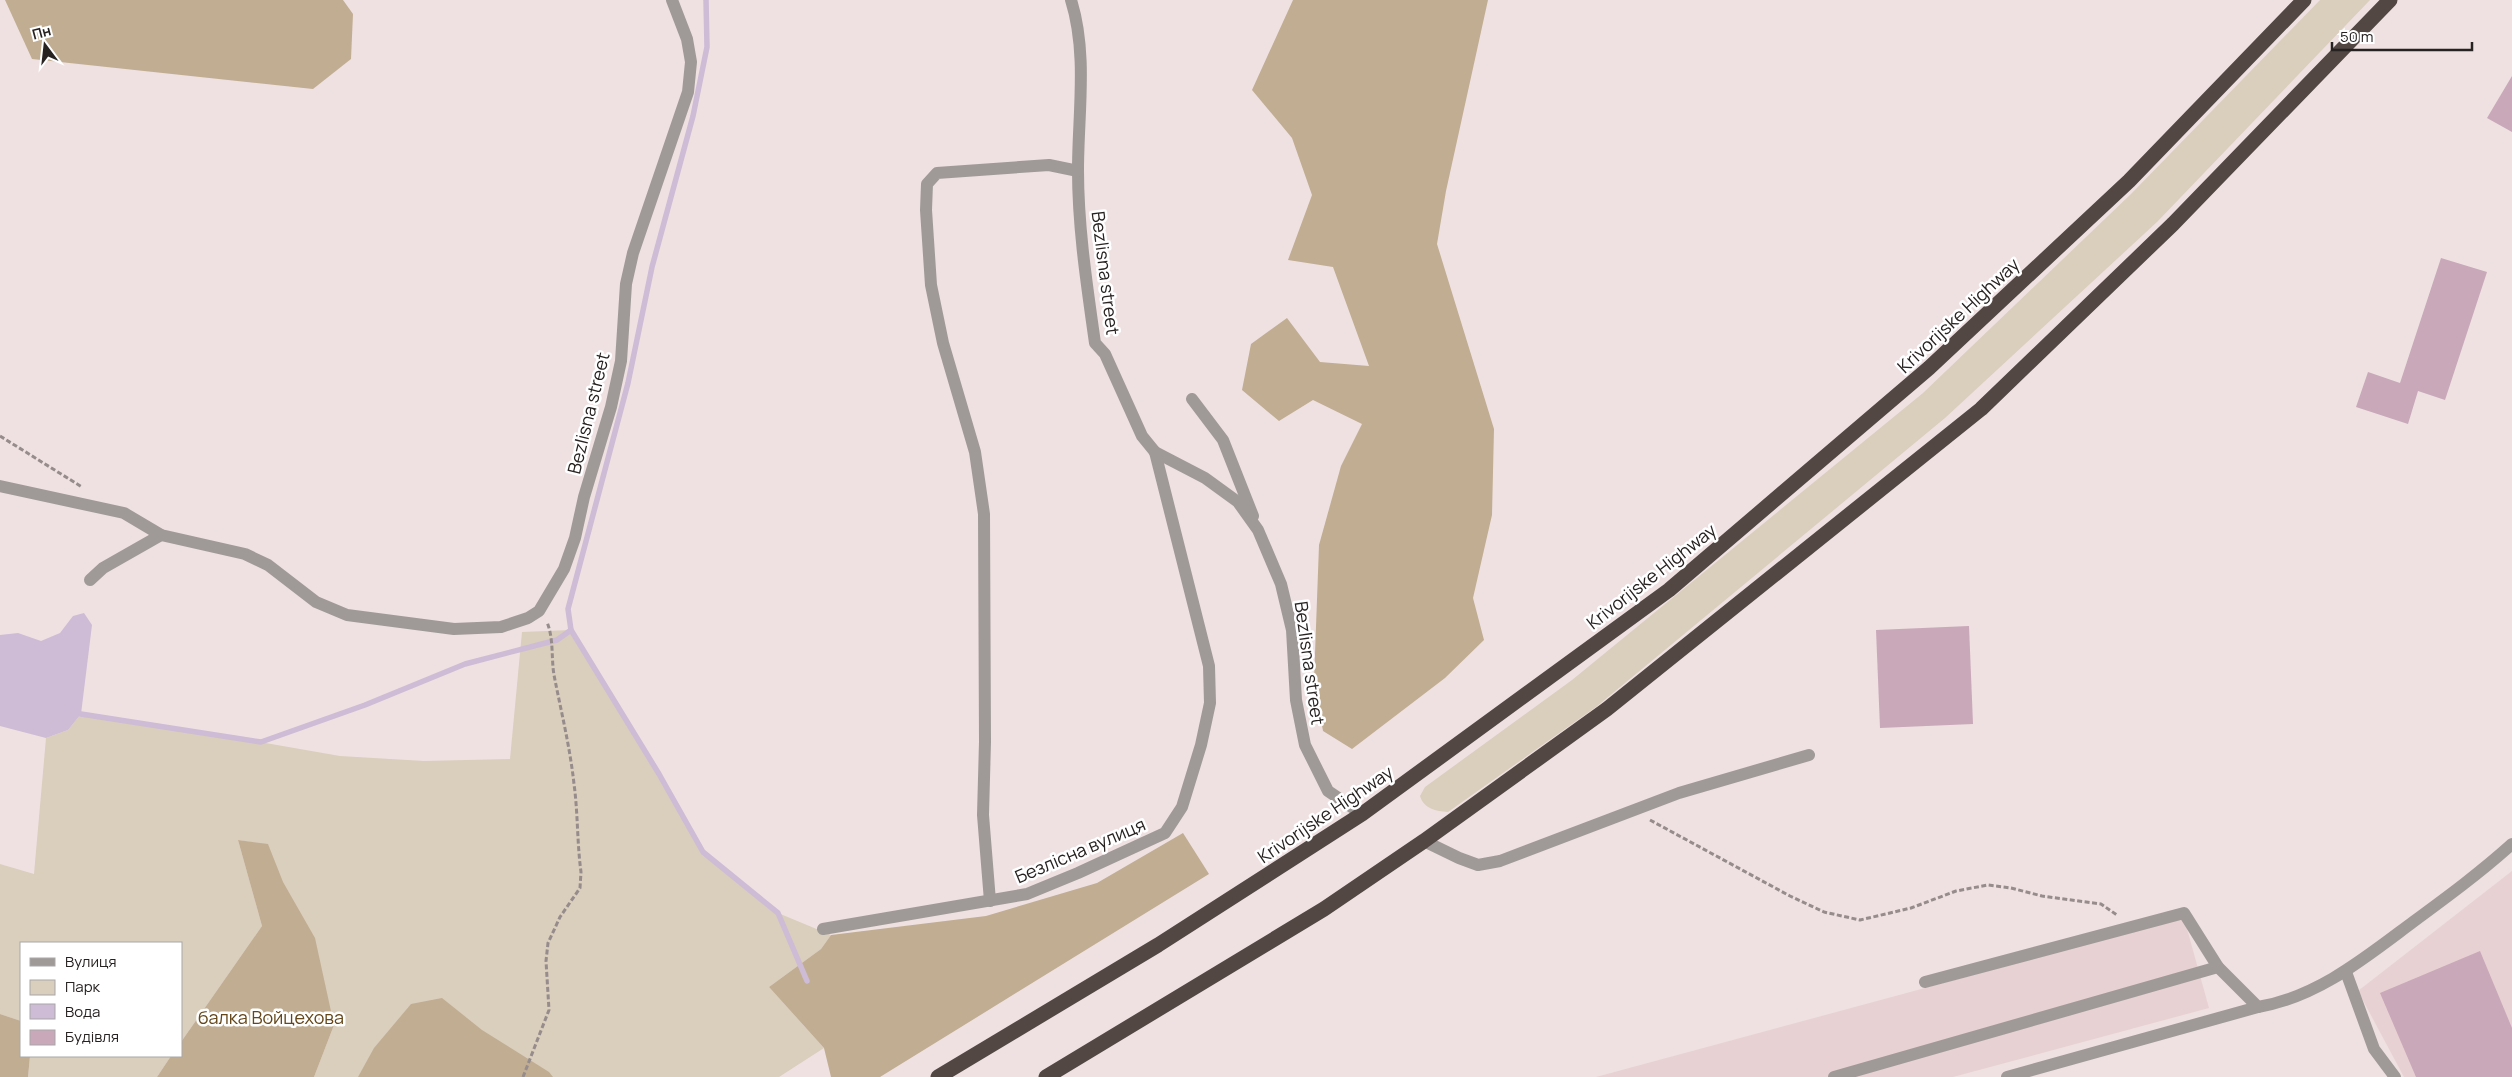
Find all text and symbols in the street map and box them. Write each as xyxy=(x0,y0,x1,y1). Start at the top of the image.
north arrow xyxy=(20,20,70,70)
text: Пн xyxy=(30,20,53,44)
scale bar xyxy=(2332,20,2472,52)
text: 50 m xyxy=(2340,26,2374,47)
street label: Bezlisna street xyxy=(1087,210,1125,336)
street label: Krivorijske Highway xyxy=(1892,252,2024,378)
street label: Bezlisna street xyxy=(561,350,615,476)
street label: Krivorijske Highway xyxy=(1581,517,1721,634)
street label: Bezlisna street xyxy=(1289,600,1331,726)
street label: Krivorijske Highway xyxy=(1253,759,1398,868)
street label: Безлісна вулиця xyxy=(1011,812,1149,888)
legend xyxy=(20,942,182,1057)
text: Вулиця xyxy=(65,951,117,972)
text: Парк xyxy=(65,976,101,997)
text: Вода xyxy=(65,1001,100,1022)
park label: балка Войцехова xyxy=(198,1005,344,1029)
text: Будівля xyxy=(65,1026,119,1047)

